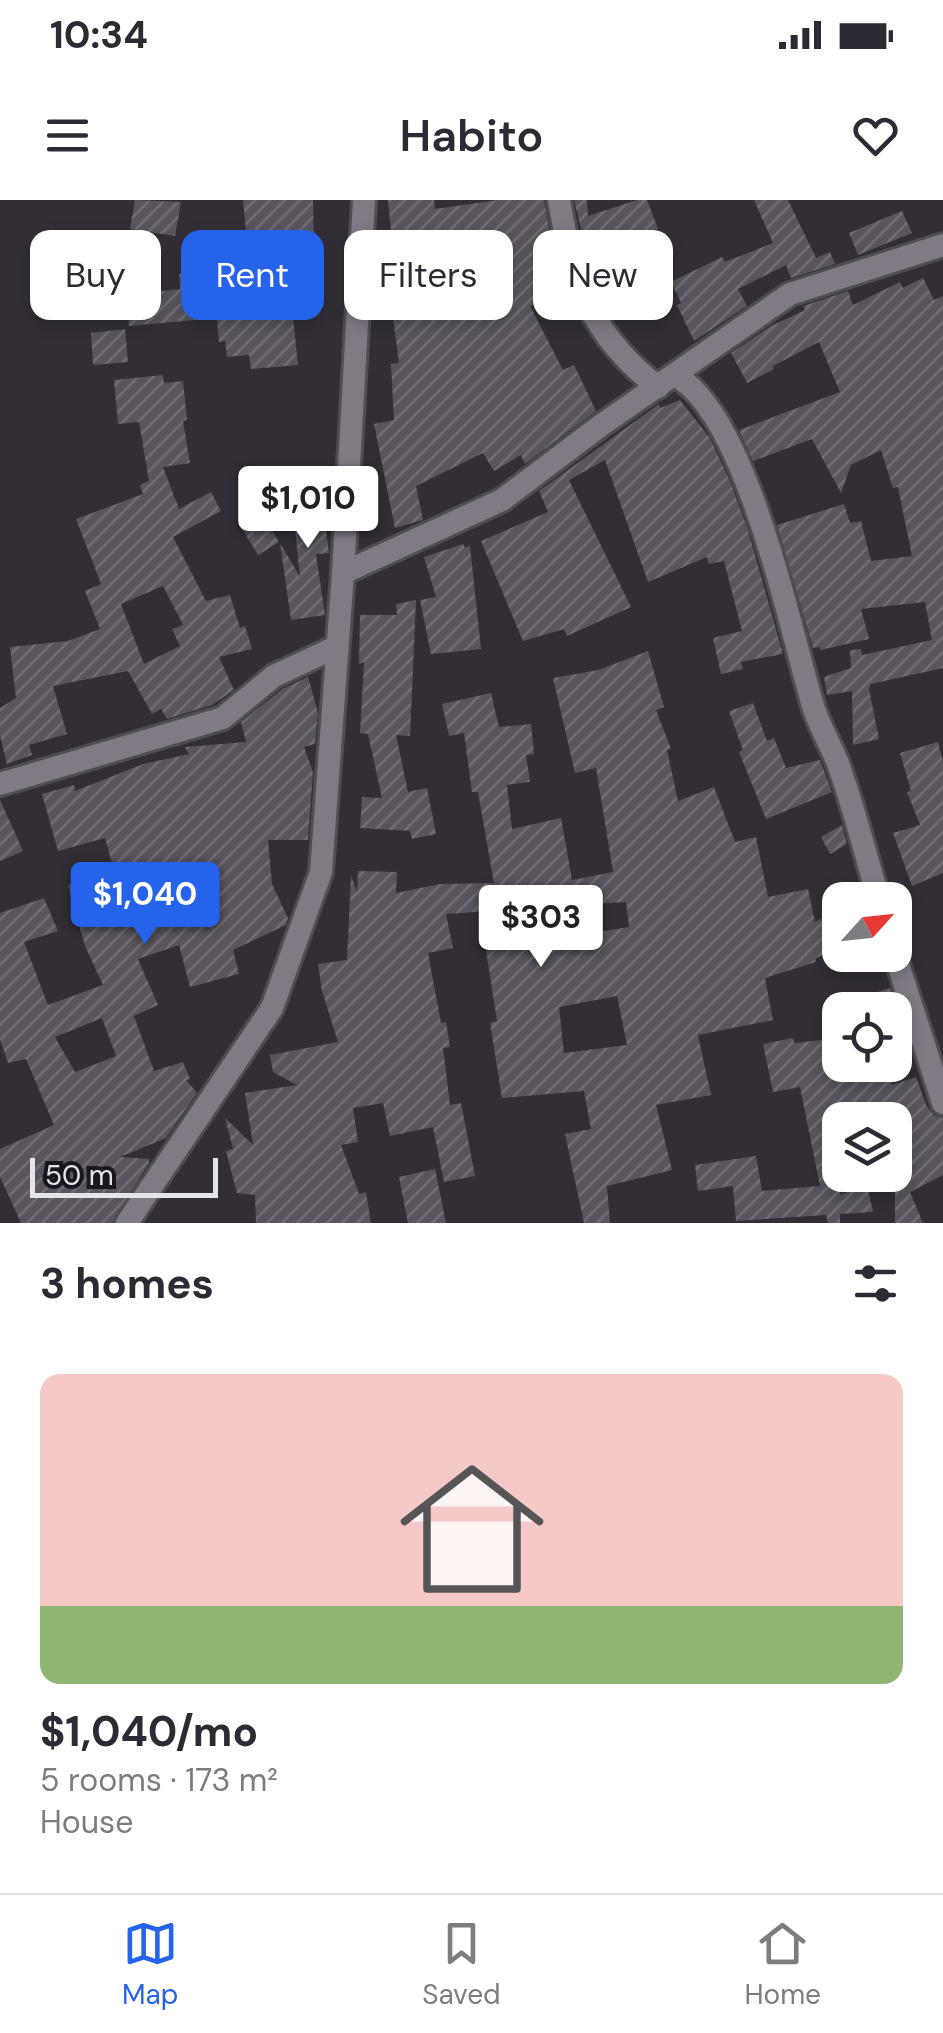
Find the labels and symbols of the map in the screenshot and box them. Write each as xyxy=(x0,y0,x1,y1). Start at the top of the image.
pin: $1,010 xyxy=(227,466,389,551)
pin: $1,040 xyxy=(64,862,226,947)
north arrow xyxy=(822,882,912,972)
pin: $303 xyxy=(482,885,600,970)
scale bar xyxy=(30,1153,218,1198)

